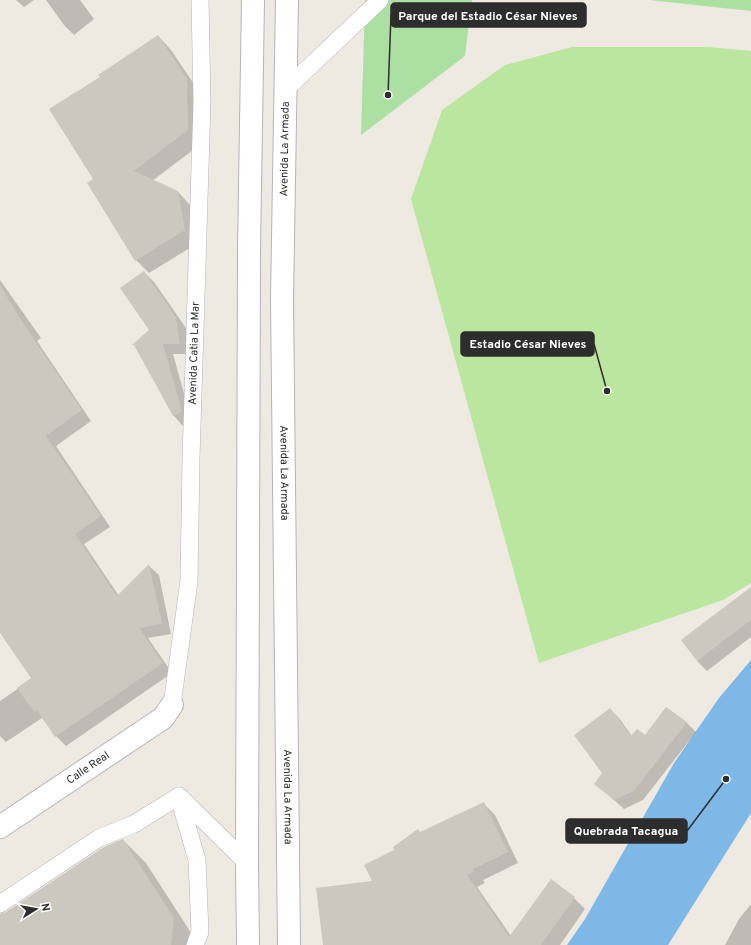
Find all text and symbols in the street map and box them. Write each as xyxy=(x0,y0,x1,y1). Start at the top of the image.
callout: Parque del Estadio César Nieves xyxy=(391,3,586,27)
text: Parque del Estadio César Nieves xyxy=(398,9,578,25)
street label: Avenida La Armada xyxy=(277,101,293,197)
street label: Avenida Catia La Mar xyxy=(186,301,203,405)
callout: Estadio César Nieves xyxy=(461,332,594,356)
text: Estadio César Nieves xyxy=(470,337,587,353)
street label: Avenida La Armada xyxy=(276,425,291,521)
street label: Calle Real xyxy=(64,749,112,787)
street label: Avenida La Armada xyxy=(280,749,295,845)
callout: Quebrada Tacagua xyxy=(566,819,687,843)
text: Quebrada Tacagua xyxy=(574,824,678,840)
north arrow xyxy=(16,889,56,929)
text: N xyxy=(37,902,52,912)

